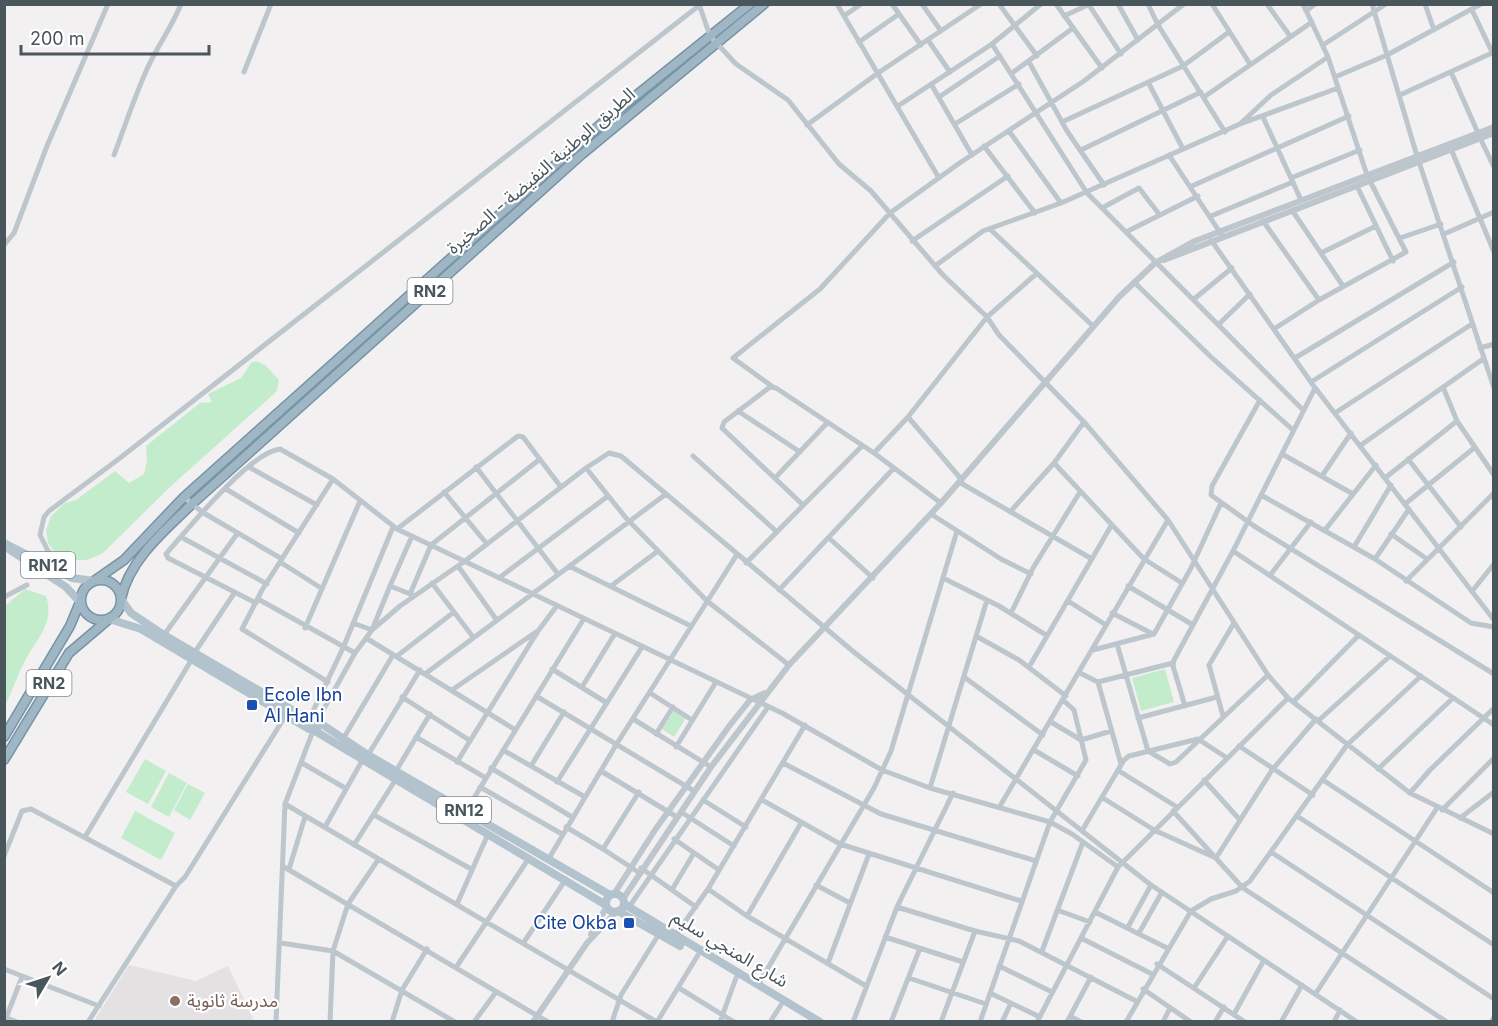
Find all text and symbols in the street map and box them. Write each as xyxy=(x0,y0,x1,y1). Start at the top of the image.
scale bar xyxy=(21,18,208,56)
text: 200 m xyxy=(30,28,85,49)
street label: الطريق الوطنية النفيضة - الصخيرة xyxy=(442,83,640,259)
road number: RN2 xyxy=(408,278,452,304)
road number: RN12 xyxy=(21,552,75,578)
road number: RN2 xyxy=(26,670,72,696)
place label: Ecole Ibn Al Hani xyxy=(264,684,342,726)
marker: Ecole Ibn Al Hani xyxy=(245,698,259,712)
road number: RN12 xyxy=(437,797,491,823)
street label: شارع المنجي سليم xyxy=(666,906,792,995)
place label: Cite Okba xyxy=(533,912,617,933)
marker: Cite Okba xyxy=(622,916,636,930)
north arrow xyxy=(18,948,78,1008)
text: N xyxy=(48,958,71,980)
place label: مدرسة ثانوية xyxy=(187,990,278,1012)
marker: مدرسة ثانوية xyxy=(168,994,182,1008)

